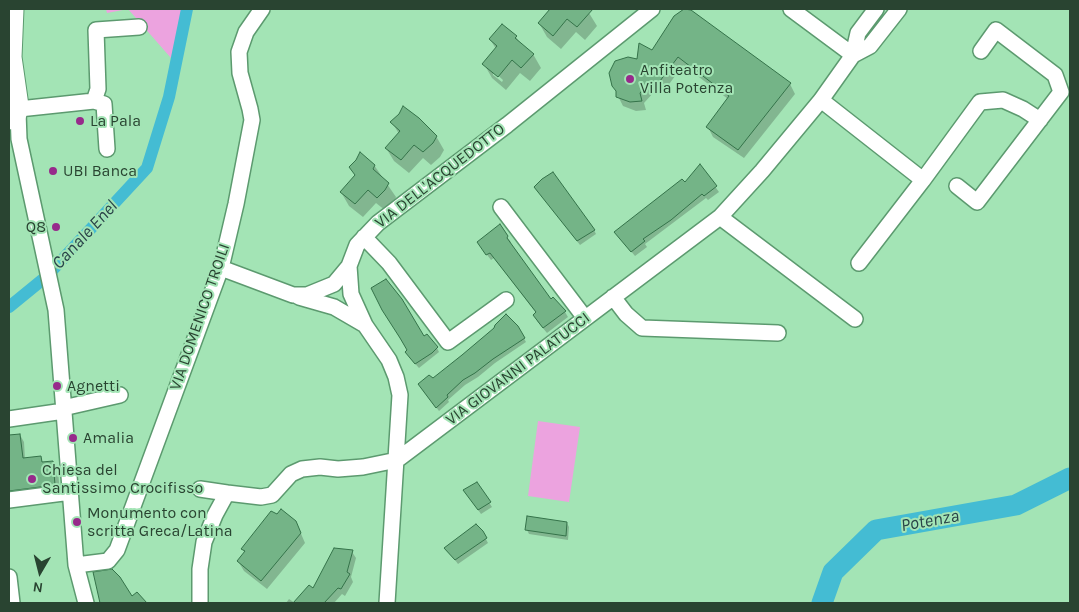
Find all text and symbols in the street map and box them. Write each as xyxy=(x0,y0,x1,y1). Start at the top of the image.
place label: Anfiteatro Villa Potenza xyxy=(640,60,733,98)
marker: Anfiteatro Villa Potenza xyxy=(624,73,636,85)
place label: La Pala xyxy=(90,111,141,131)
marker: La Pala xyxy=(74,115,86,127)
street label: VIA DELL'ACQUEDOTTO xyxy=(371,119,509,233)
place label: UBI Banca xyxy=(63,161,137,181)
marker: UBI Banca xyxy=(47,165,59,177)
water label: Canale Enel xyxy=(48,196,122,274)
place label: Q8 xyxy=(26,217,46,237)
marker: Q8 xyxy=(50,221,62,233)
street label: VIA DOMENICO TROILI xyxy=(166,241,234,393)
street label: VIA GIOVANNI PALATUCCI xyxy=(442,309,594,429)
place label: Agnetti xyxy=(67,376,120,396)
marker: Agnetti xyxy=(51,380,63,392)
place label: Amalia xyxy=(83,428,134,448)
marker: Amalia xyxy=(67,432,79,444)
place label: Chiesa del Santissimo Crocifisso xyxy=(42,460,203,498)
marker: Chiesa del Santissimo Crocifisso xyxy=(26,473,38,485)
place label: Monumento con scritta Greca/Latina xyxy=(87,503,233,541)
water label: Potenza xyxy=(899,505,961,537)
marker: Monumento con scritta Greca/Latina xyxy=(71,516,83,528)
north arrow xyxy=(15,547,65,597)
text: N xyxy=(32,578,44,596)

